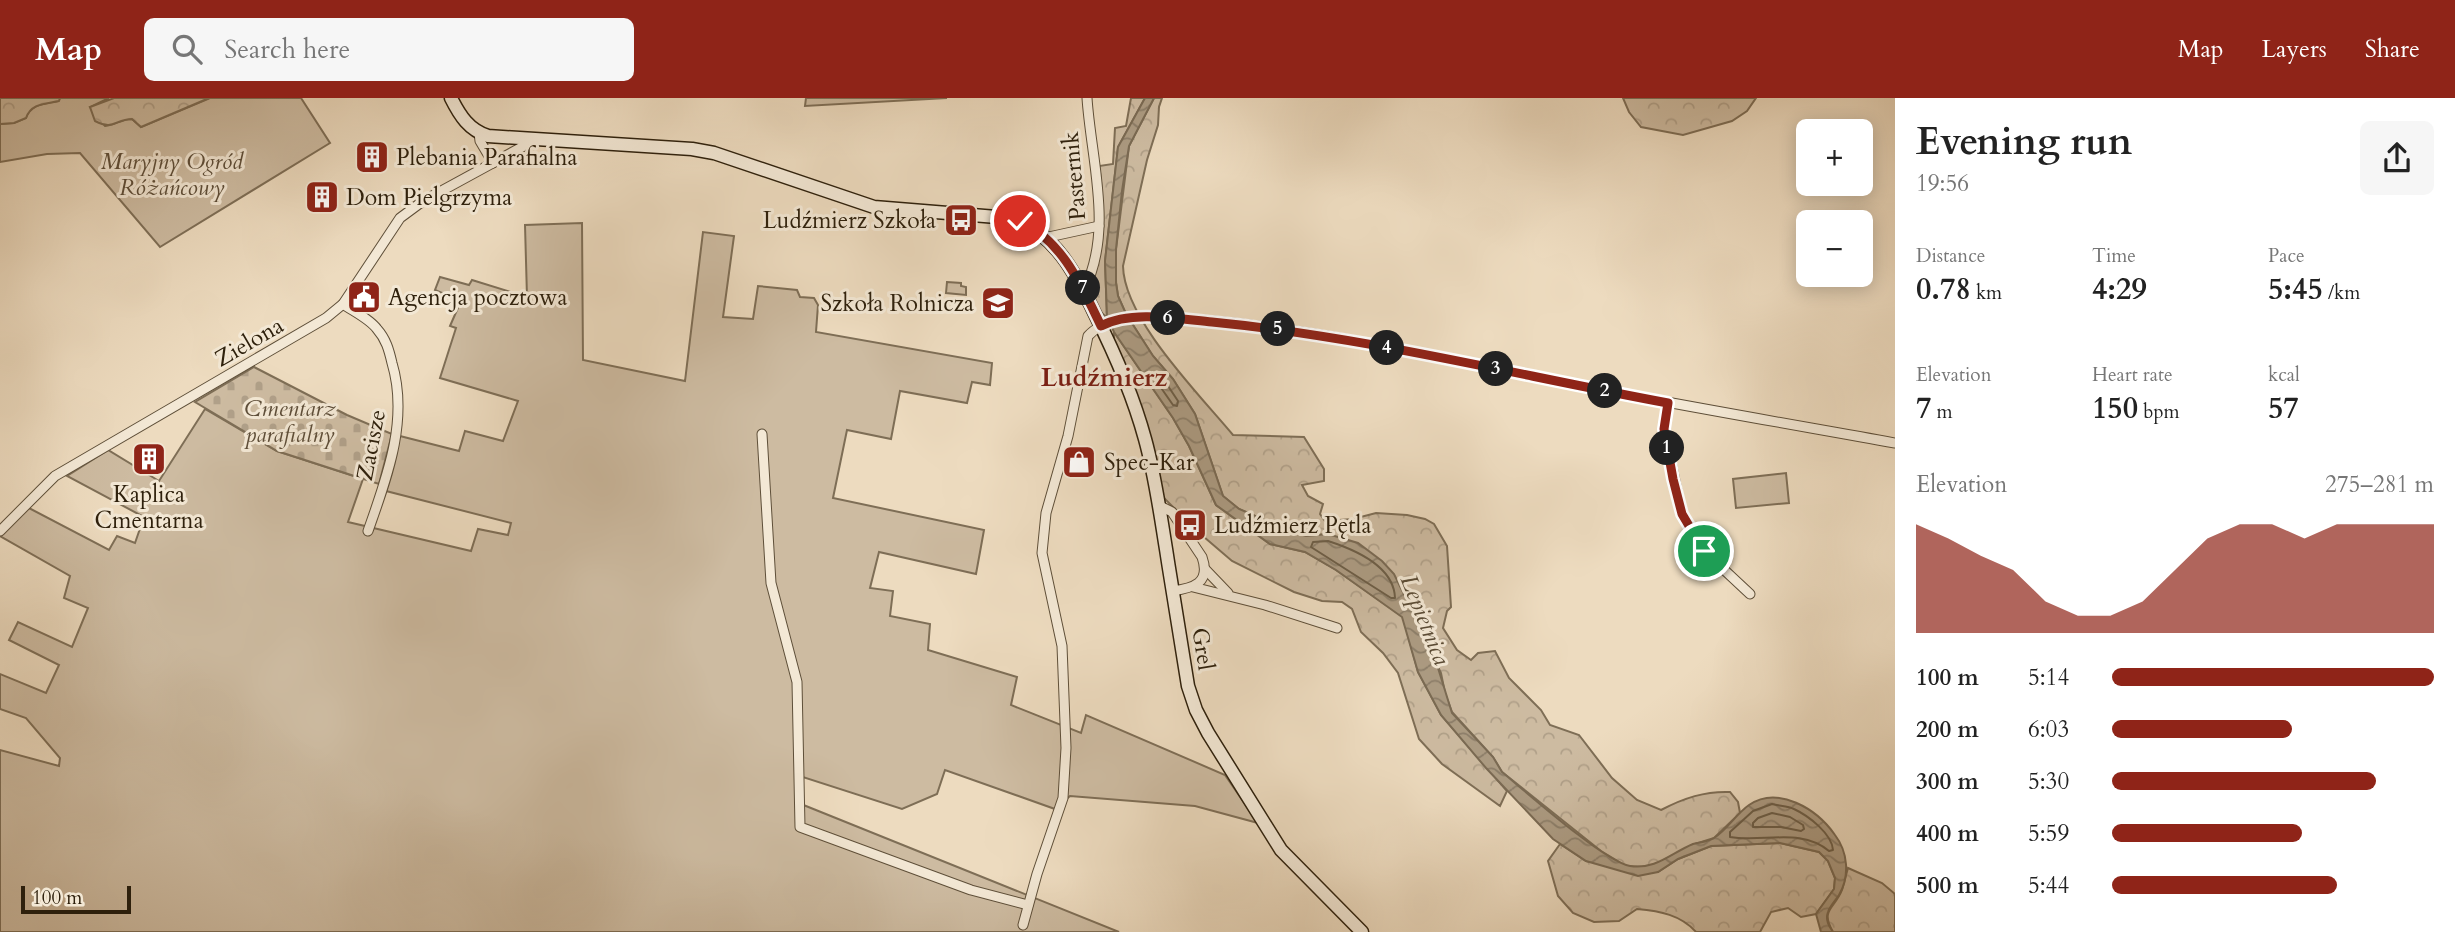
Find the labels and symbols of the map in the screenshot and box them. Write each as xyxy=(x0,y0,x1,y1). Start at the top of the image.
street label: Pasternik xyxy=(1055,130,1093,222)
building icon: Plebania Parafialna xyxy=(353,138,391,176)
place label: Plebania Parafialna xyxy=(396,142,578,173)
park label: Maryjny Ogród Różańcowy xyxy=(101,146,244,203)
building icon: Dom Pielgrzyma xyxy=(303,178,341,216)
place label: Dom Pielgrzyma xyxy=(346,182,512,213)
pin xyxy=(990,191,1050,251)
bus stop icon: Ludźmierz Szkoła xyxy=(942,201,980,239)
place label: Ludźmierz Szkoła xyxy=(763,205,936,236)
pin: 7 xyxy=(1066,270,1100,306)
public building icon: Agencja pocztowa xyxy=(345,278,383,316)
place label: Agencja pocztowa xyxy=(388,282,567,313)
school or university icon: Szkoła Rolnicza xyxy=(979,284,1017,322)
place label: Szkoła Rolnicza xyxy=(820,288,974,319)
pin: 6 xyxy=(1150,300,1186,336)
street label: Zielona xyxy=(209,310,289,374)
pin: 5 xyxy=(1260,312,1296,346)
pin: 4 xyxy=(1370,330,1404,366)
pin: 3 xyxy=(1478,352,1514,386)
district label: Ludźmierz xyxy=(1041,360,1167,395)
pin: 2 xyxy=(1588,374,1622,408)
park label: Cmentarz parafialny xyxy=(243,393,336,450)
street label: Zacisze xyxy=(349,407,393,483)
pin: 1 xyxy=(1650,430,1684,466)
building icon: Kaplica Cmentarna xyxy=(130,440,168,478)
shop icon: Spec-Kar xyxy=(1060,443,1098,481)
place label: Spec-Kar xyxy=(1104,447,1195,478)
place label: Kaplica Cmentarna xyxy=(94,479,204,536)
bus stop icon: Ludźmierz Pętla xyxy=(1171,506,1209,544)
place label: Ludźmierz Pętla xyxy=(1214,510,1371,541)
pin xyxy=(1674,521,1734,581)
water label: Lepietnica xyxy=(1392,570,1458,670)
street label: Grel xyxy=(1184,625,1222,673)
scale bar xyxy=(21,883,131,915)

